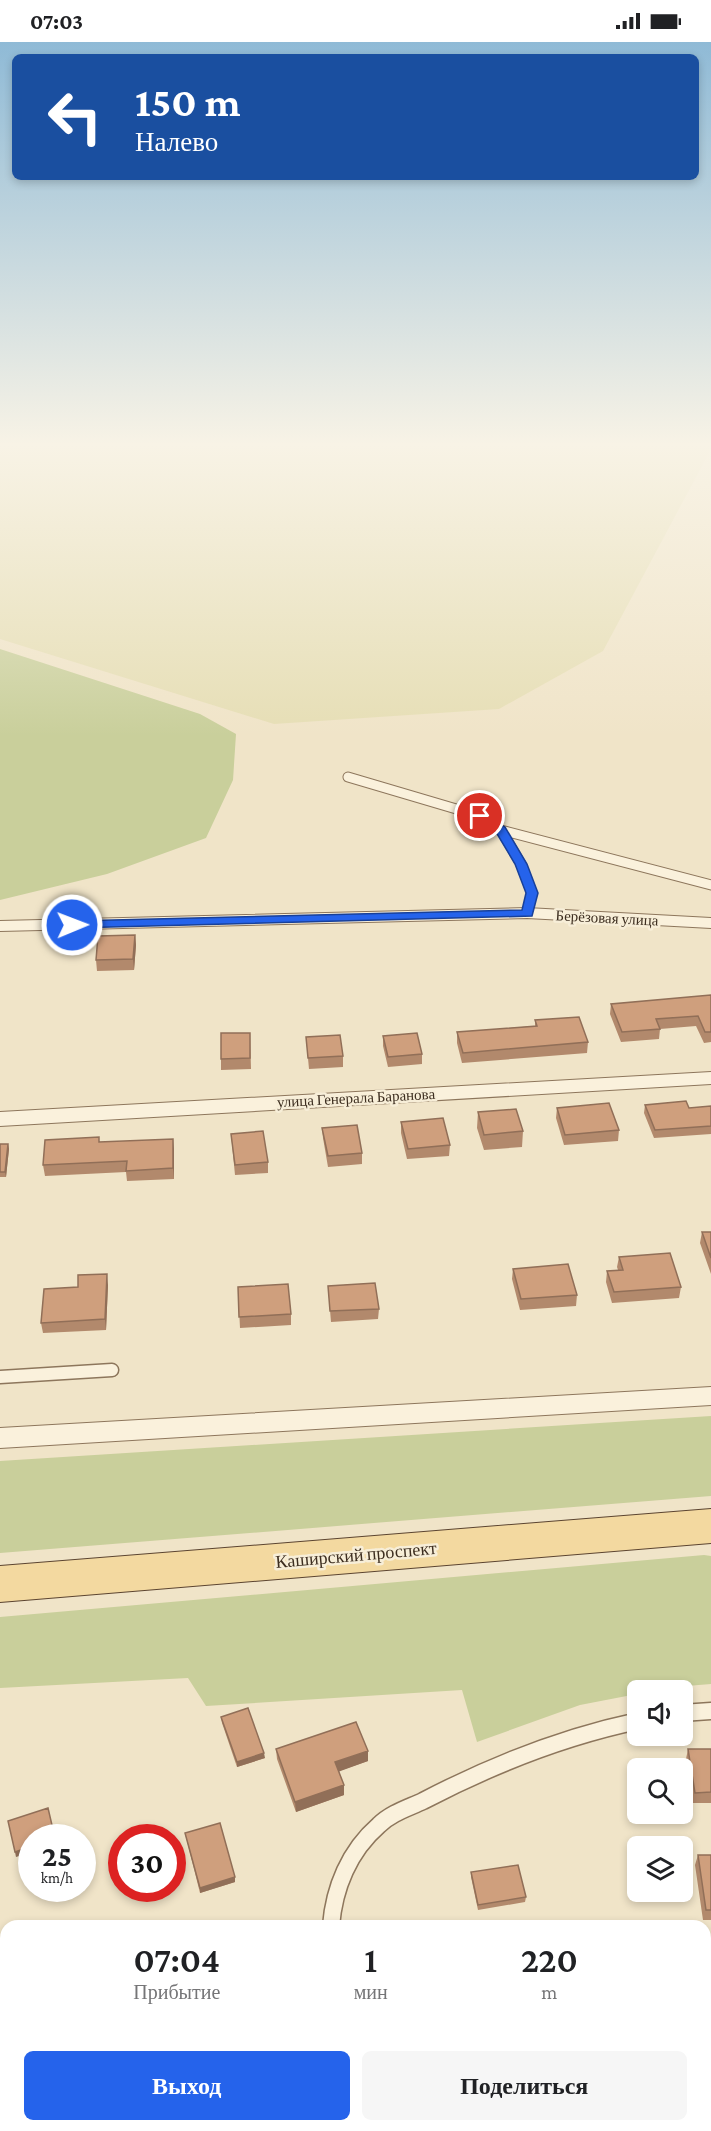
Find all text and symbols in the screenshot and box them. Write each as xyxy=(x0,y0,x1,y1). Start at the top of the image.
text: 07:03 xyxy=(30,9,83,34)
icon: left xyxy=(36,78,114,156)
text: 150 m xyxy=(135,78,240,125)
text: Налево xyxy=(135,127,218,157)
pin xyxy=(454,790,505,841)
icon: arrive xyxy=(463,799,496,832)
position arrow xyxy=(40,893,104,957)
street label: Берёзовая улица xyxy=(555,907,659,929)
street label: улица Генерала Баранова xyxy=(276,1086,436,1110)
street label: Каширский проспект xyxy=(275,1538,438,1572)
map controls xyxy=(627,1680,693,1902)
button: sound xyxy=(627,1680,693,1746)
button: search xyxy=(627,1758,693,1824)
speed limit sign: 30 xyxy=(108,1824,186,1902)
button: layers xyxy=(627,1836,693,1902)
text: 25 xyxy=(42,1839,72,1872)
text: km/h xyxy=(41,1870,73,1886)
text: 07:04 xyxy=(134,1940,220,1980)
text: 1 xyxy=(364,1940,377,1980)
text: 220 xyxy=(521,1940,578,1980)
text: Прибытие xyxy=(133,1981,220,2003)
text: мин xyxy=(354,1981,388,2003)
text: m xyxy=(541,1981,557,2003)
button: Выход xyxy=(24,2051,350,2120)
button: Поделиться xyxy=(362,2051,687,2120)

